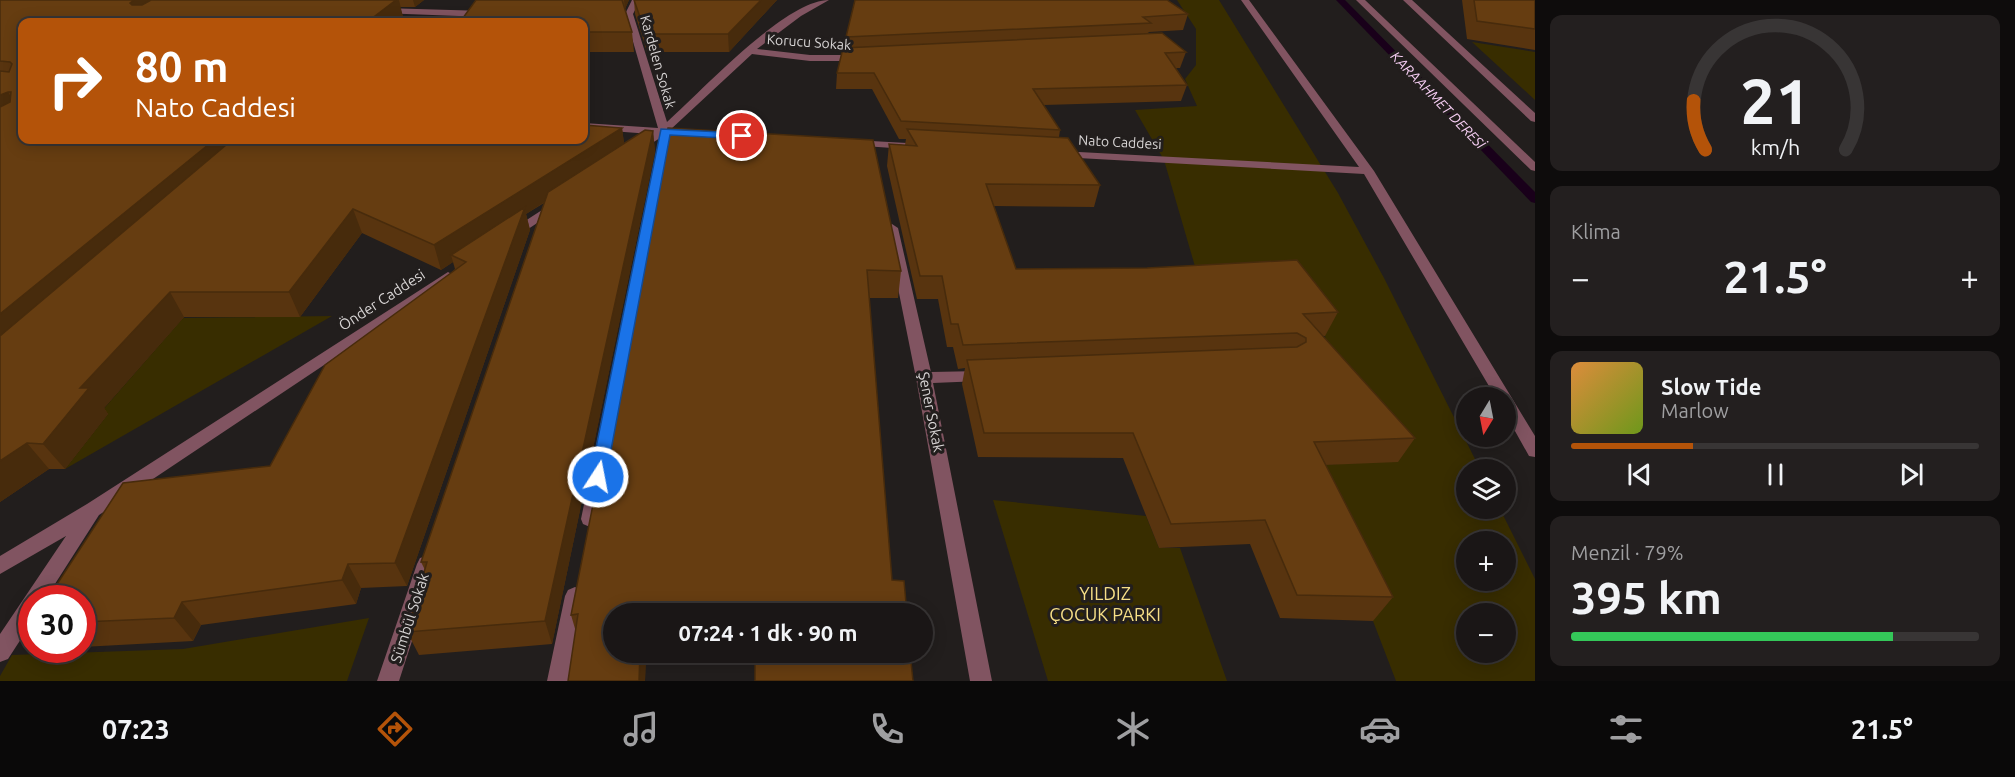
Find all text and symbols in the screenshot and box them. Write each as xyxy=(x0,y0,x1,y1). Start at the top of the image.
street label: Kardelen Sokak xyxy=(637,13,679,111)
street label: Korucu Sokak xyxy=(766,31,852,53)
icon: right xyxy=(36,42,114,120)
text: 80 m xyxy=(135,43,229,90)
water label: KARAAHMET DERESİ xyxy=(1387,47,1490,153)
text: 21 xyxy=(1740,66,1810,136)
text: Nato Caddesi xyxy=(135,92,296,122)
pin xyxy=(716,110,767,161)
icon: arrive xyxy=(725,119,758,152)
street label: Nato Caddesi xyxy=(1078,132,1162,152)
text: km/h xyxy=(1750,135,1800,159)
text: Klima xyxy=(1571,220,1621,243)
text: 21.5° xyxy=(1723,251,1827,302)
text: − xyxy=(1571,259,1590,296)
text: + xyxy=(1960,259,1979,296)
street label: Önder Caddesi xyxy=(335,265,428,334)
street label: Şener Sokak xyxy=(915,370,948,454)
text: Slow Tide xyxy=(1661,374,1761,399)
north arrow xyxy=(1456,387,1516,447)
map controls xyxy=(1456,387,1516,663)
text: Marlow xyxy=(1661,399,1729,422)
position arrow xyxy=(566,445,630,509)
icon: previous xyxy=(1623,458,1656,491)
icon: pause xyxy=(1759,458,1792,491)
icon: next xyxy=(1895,458,1928,491)
button: layers xyxy=(1456,459,1516,519)
button: + xyxy=(1456,531,1516,591)
text: Menzil · 79% xyxy=(1571,541,1684,564)
street label: Sümbül Sokak xyxy=(387,570,432,665)
text: 395 km xyxy=(1571,572,1722,623)
park label: YILDIZ ÇOCUK PARKI xyxy=(1049,583,1161,624)
speed limit sign: 30 xyxy=(18,585,96,663)
button: − xyxy=(1456,603,1516,663)
text: 07:24 · 1 dk · 90 m xyxy=(679,620,857,645)
icon: directions xyxy=(374,708,416,750)
icon: music xyxy=(620,708,662,750)
icon: phone xyxy=(866,708,908,750)
icon: climate xyxy=(1112,708,1154,750)
icon: car xyxy=(1359,708,1401,750)
icon: filters xyxy=(1605,708,1647,750)
text: 07:23 xyxy=(102,714,170,744)
text: 21.5° xyxy=(1851,714,1913,744)

